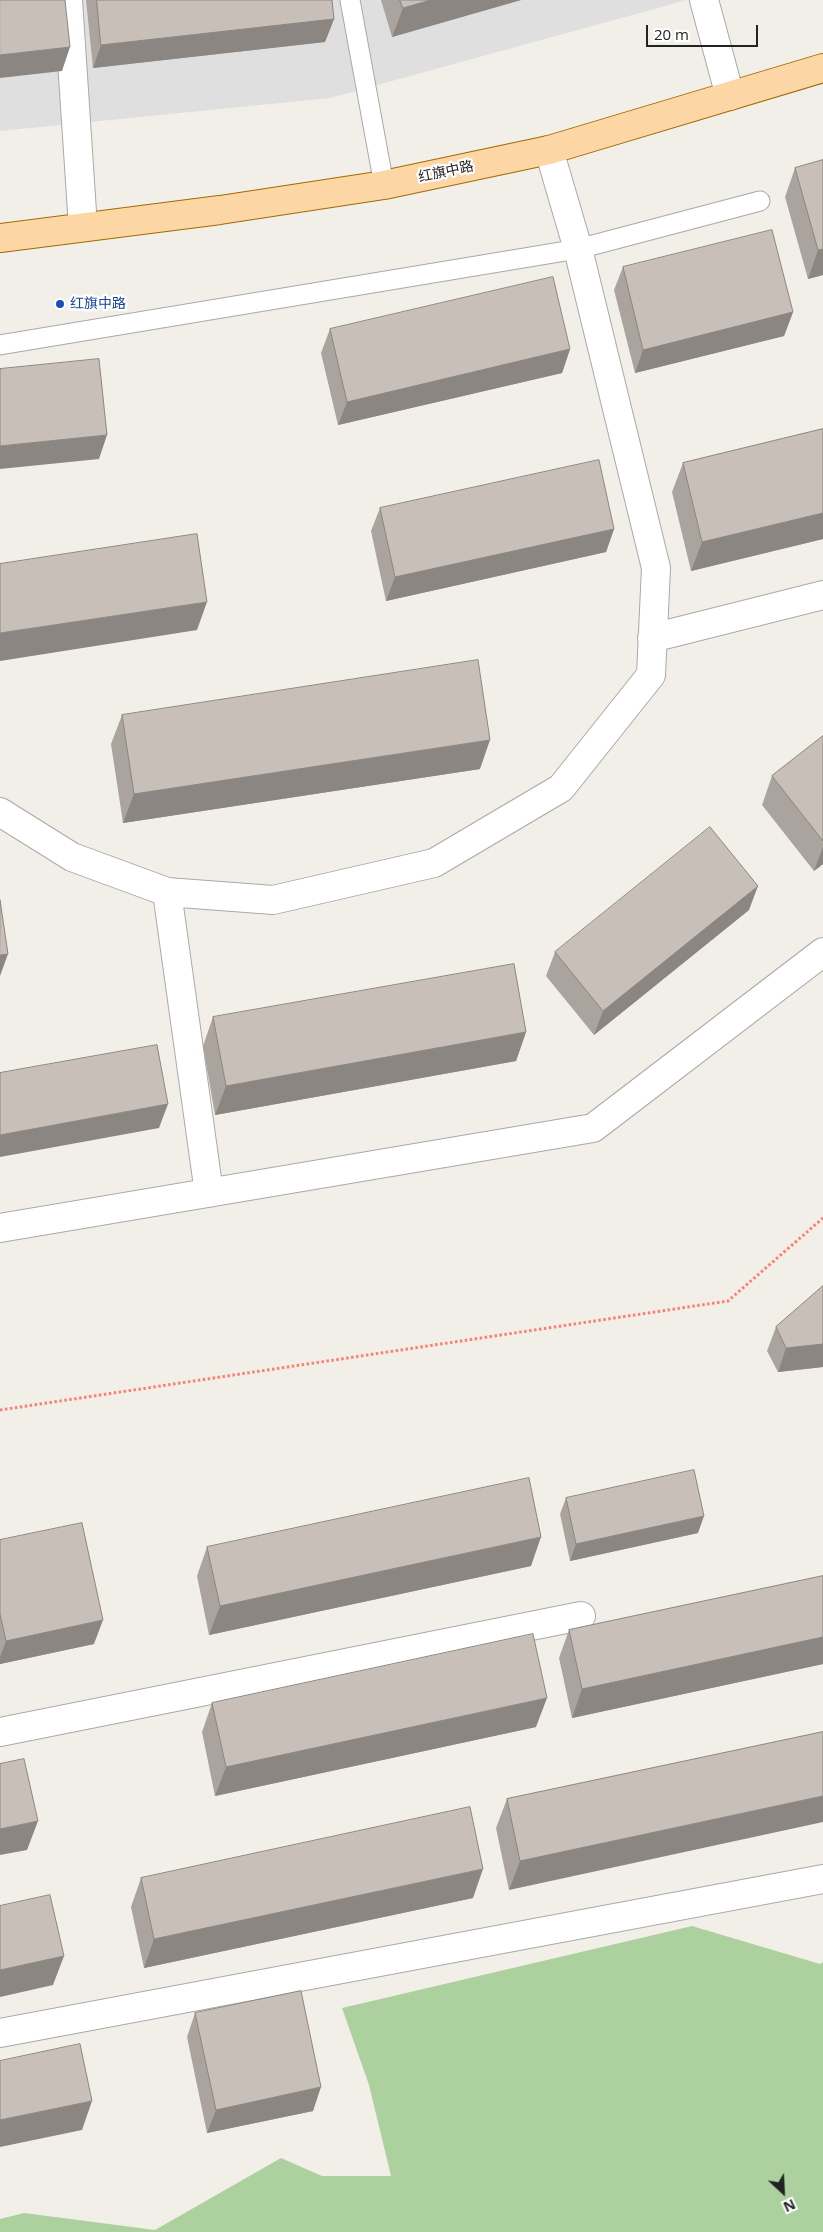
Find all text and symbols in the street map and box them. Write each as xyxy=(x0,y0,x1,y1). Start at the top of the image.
scale bar xyxy=(648,15,760,47)
text: 20 m xyxy=(654,24,689,44)
street label: 红旗中路 xyxy=(417,158,475,186)
place label: 红旗中路 xyxy=(70,296,126,312)
marker: 红旗中路 xyxy=(54,298,66,310)
north arrow xyxy=(758,2167,808,2217)
text: N xyxy=(780,2195,799,2217)

